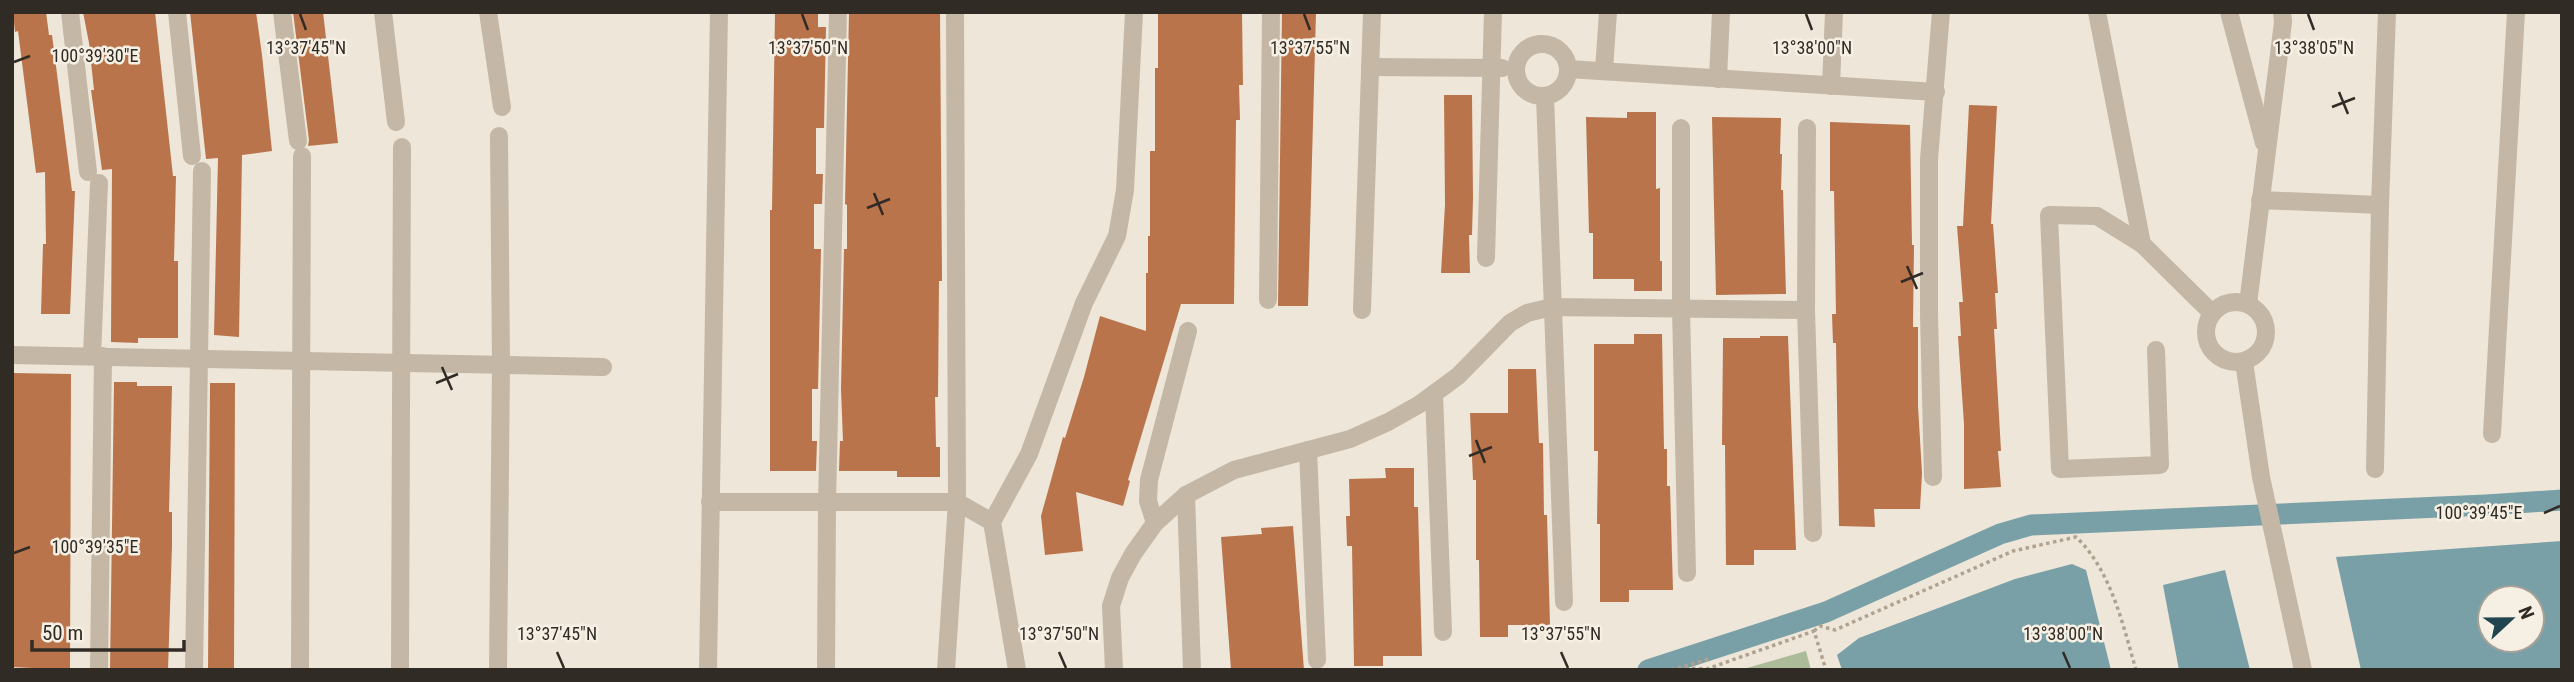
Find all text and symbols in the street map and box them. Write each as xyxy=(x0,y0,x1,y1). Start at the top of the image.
text: 13°37'45"N xyxy=(266,37,346,58)
text: 13°37'50"N xyxy=(768,37,848,58)
text: 13°37'55"N xyxy=(1270,37,1350,58)
text: 13°38'00"N xyxy=(1772,37,1852,58)
text: 13°38'05"N xyxy=(2274,37,2354,58)
text: 100°39'30"E xyxy=(52,45,138,66)
text: 100°39'45"E xyxy=(2436,502,2522,523)
text: 100°39'35"E xyxy=(52,536,138,557)
north arrow xyxy=(2476,584,2546,654)
text: N xyxy=(2513,603,2539,623)
scale bar xyxy=(32,608,184,652)
text: 50 m xyxy=(42,621,83,645)
text: 13°37'45"N xyxy=(517,623,597,644)
text: 13°37'50"N xyxy=(1019,623,1099,644)
text: 13°37'55"N xyxy=(1521,623,1601,644)
text: 13°38'00"N xyxy=(2023,623,2103,644)

